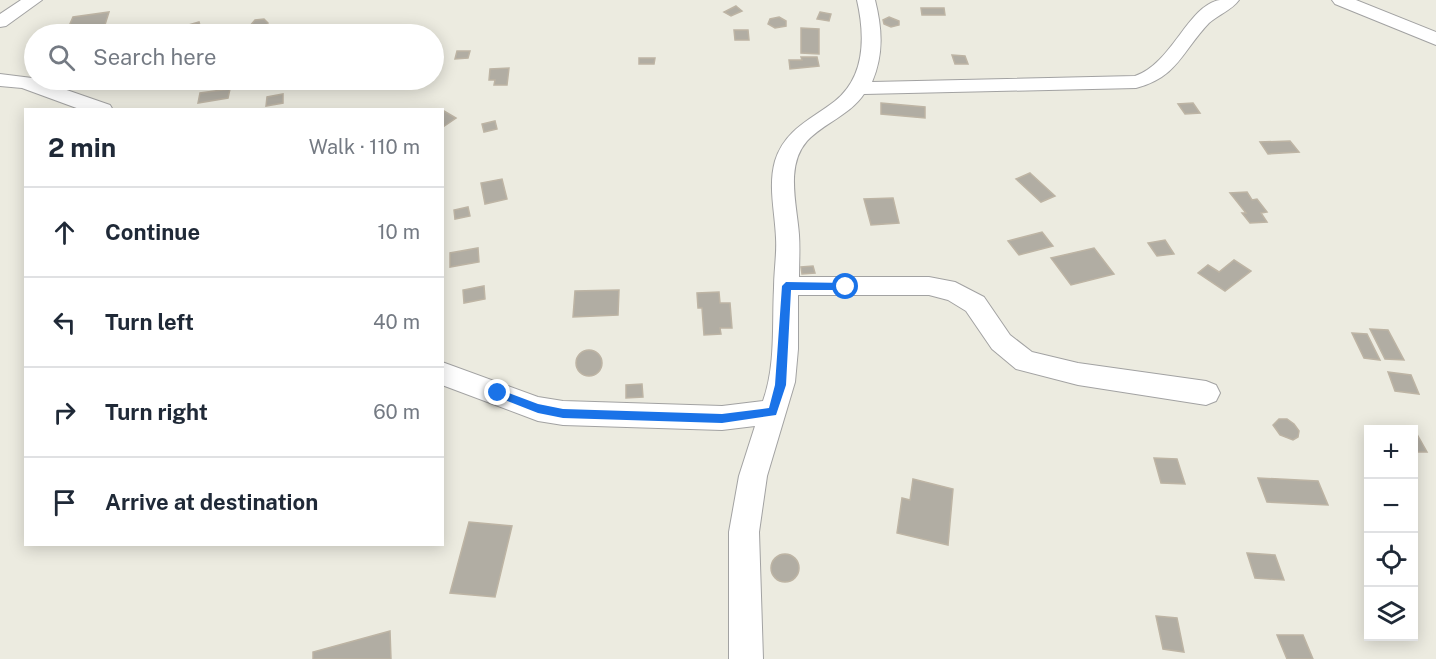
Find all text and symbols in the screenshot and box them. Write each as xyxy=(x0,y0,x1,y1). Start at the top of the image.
search box xyxy=(24,24,444,90)
icon: search xyxy=(45,41,78,74)
text: Search here xyxy=(93,44,217,70)
text: 2 min xyxy=(48,132,116,163)
text: Walk · 110 m xyxy=(309,135,420,159)
icon: ahead xyxy=(48,216,81,249)
text: Continue xyxy=(105,219,200,245)
text: 10 m xyxy=(377,220,420,244)
route start xyxy=(832,273,858,299)
icon: left xyxy=(48,306,81,339)
text: Turn left xyxy=(105,309,194,335)
text: 40 m xyxy=(373,310,420,334)
route end xyxy=(484,379,510,405)
icon: right xyxy=(48,396,81,429)
text: Turn right xyxy=(105,399,208,425)
text: 60 m xyxy=(373,400,420,424)
map controls xyxy=(1364,425,1418,641)
button: + xyxy=(1364,425,1418,479)
button: − xyxy=(1364,479,1418,533)
icon: arrive xyxy=(48,486,81,519)
text: Arrive at destination xyxy=(105,489,318,515)
button: locate xyxy=(1364,533,1418,587)
button: layers xyxy=(1364,587,1418,641)

